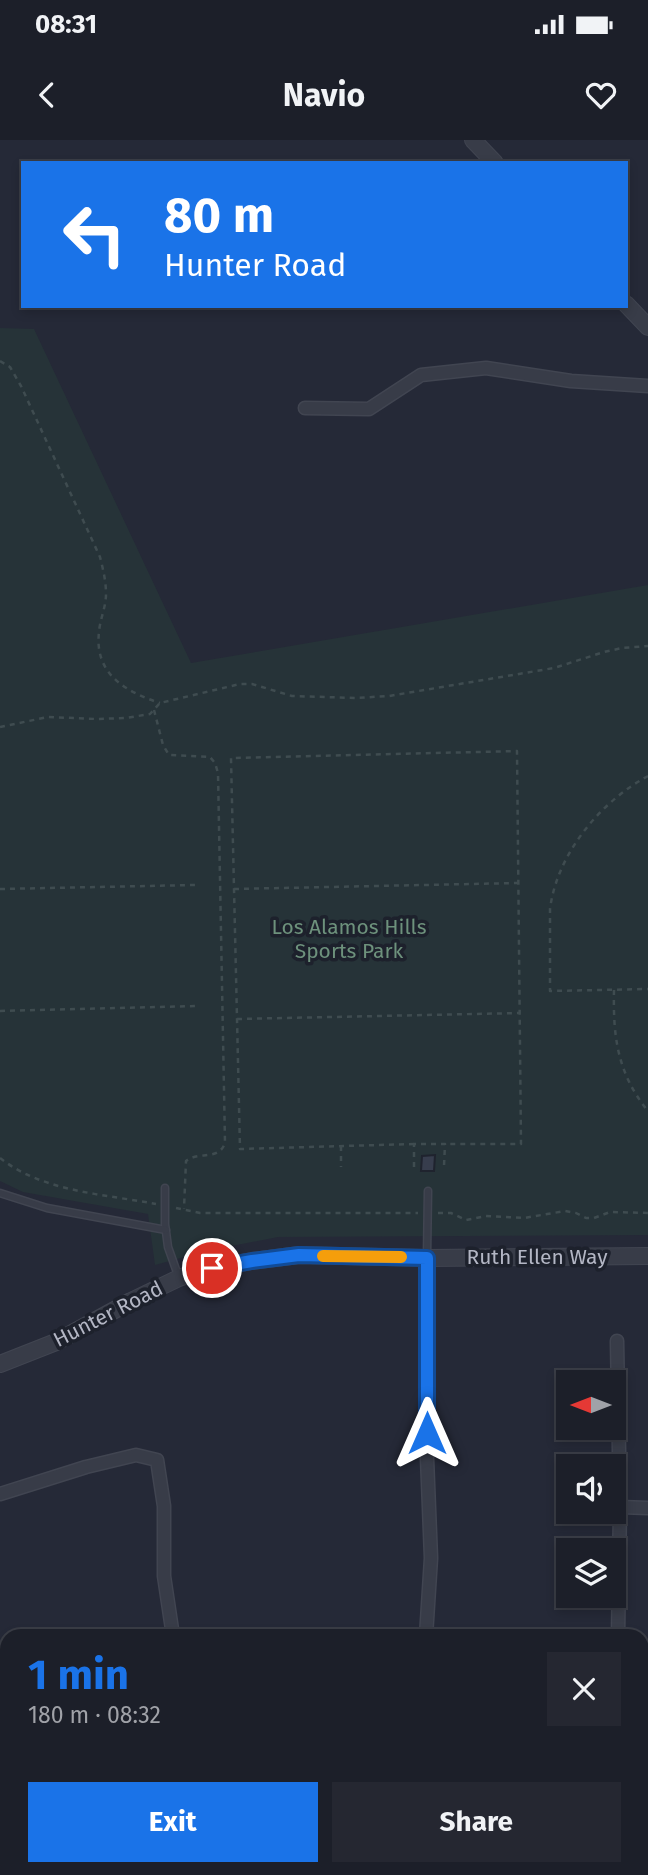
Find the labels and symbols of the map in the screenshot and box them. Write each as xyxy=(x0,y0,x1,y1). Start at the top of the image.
park label: Los Alamos Hills Sports Park xyxy=(271,914,427,964)
pin xyxy=(182,1238,242,1298)
street label: Ruth Ellen Way xyxy=(466,1244,608,1270)
street label: Hunter Road xyxy=(49,1275,167,1353)
north arrow xyxy=(556,1370,626,1440)
position arrow xyxy=(390,1396,464,1470)

